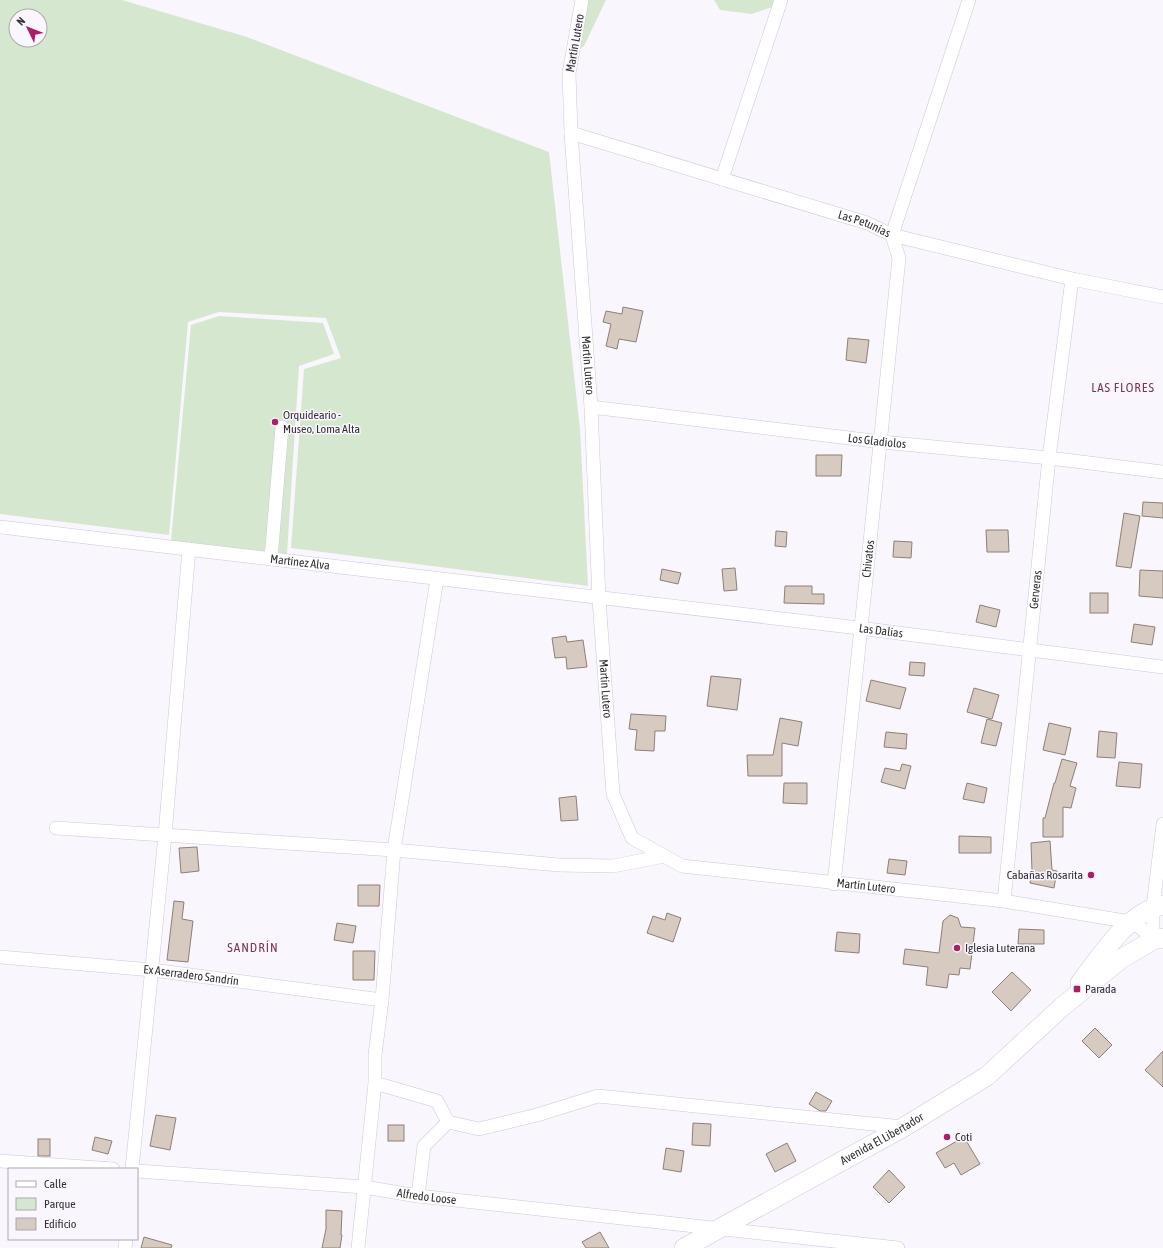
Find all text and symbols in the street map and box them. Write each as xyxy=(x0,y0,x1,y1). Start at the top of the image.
north arrow xyxy=(8,8,48,48)
street label: Martín Lutero xyxy=(563,12,587,73)
text: N xyxy=(14,15,27,28)
street label: Las Petunias xyxy=(836,208,893,240)
street label: Martín Lutero xyxy=(579,335,597,396)
district label: LAS FLORES xyxy=(1091,380,1155,395)
place label: Orquideario - Museo, Loma Alta xyxy=(283,408,360,436)
marker: Orquideario - Museo, Loma Alta xyxy=(270,417,280,427)
street label: Los Gladiolos xyxy=(847,431,907,451)
street label: Chivatos xyxy=(859,539,877,578)
street label: Martínez Alva xyxy=(269,552,331,573)
street label: Gerveras xyxy=(1027,570,1045,610)
street label: Las Dalias xyxy=(858,621,904,641)
street label: Martín Lutero xyxy=(596,659,615,719)
place label: Cabañas Rosarita xyxy=(1007,868,1083,882)
marker: Cabañas Rosarita xyxy=(1086,870,1096,880)
street label: Martín Lutero xyxy=(836,876,897,896)
district label: SANDRÍN xyxy=(227,940,279,955)
place label: Iglesia Luterana xyxy=(965,941,1035,955)
marker: Iglesia Luterana xyxy=(952,943,962,953)
street label: Ex Aserradero Sandrín xyxy=(143,962,240,988)
place label: Parada xyxy=(1085,982,1116,996)
marker: Parada xyxy=(1072,984,1082,994)
street label: Avenida El Libertador xyxy=(838,1109,927,1168)
place label: Coti xyxy=(955,1130,972,1144)
marker: Coti xyxy=(942,1132,952,1142)
legend xyxy=(8,1168,138,1240)
text: Calle xyxy=(44,1177,67,1191)
street label: Alfredo Loose xyxy=(396,1186,457,1207)
text: Parque xyxy=(44,1197,76,1211)
text: Edificio xyxy=(44,1217,77,1231)

